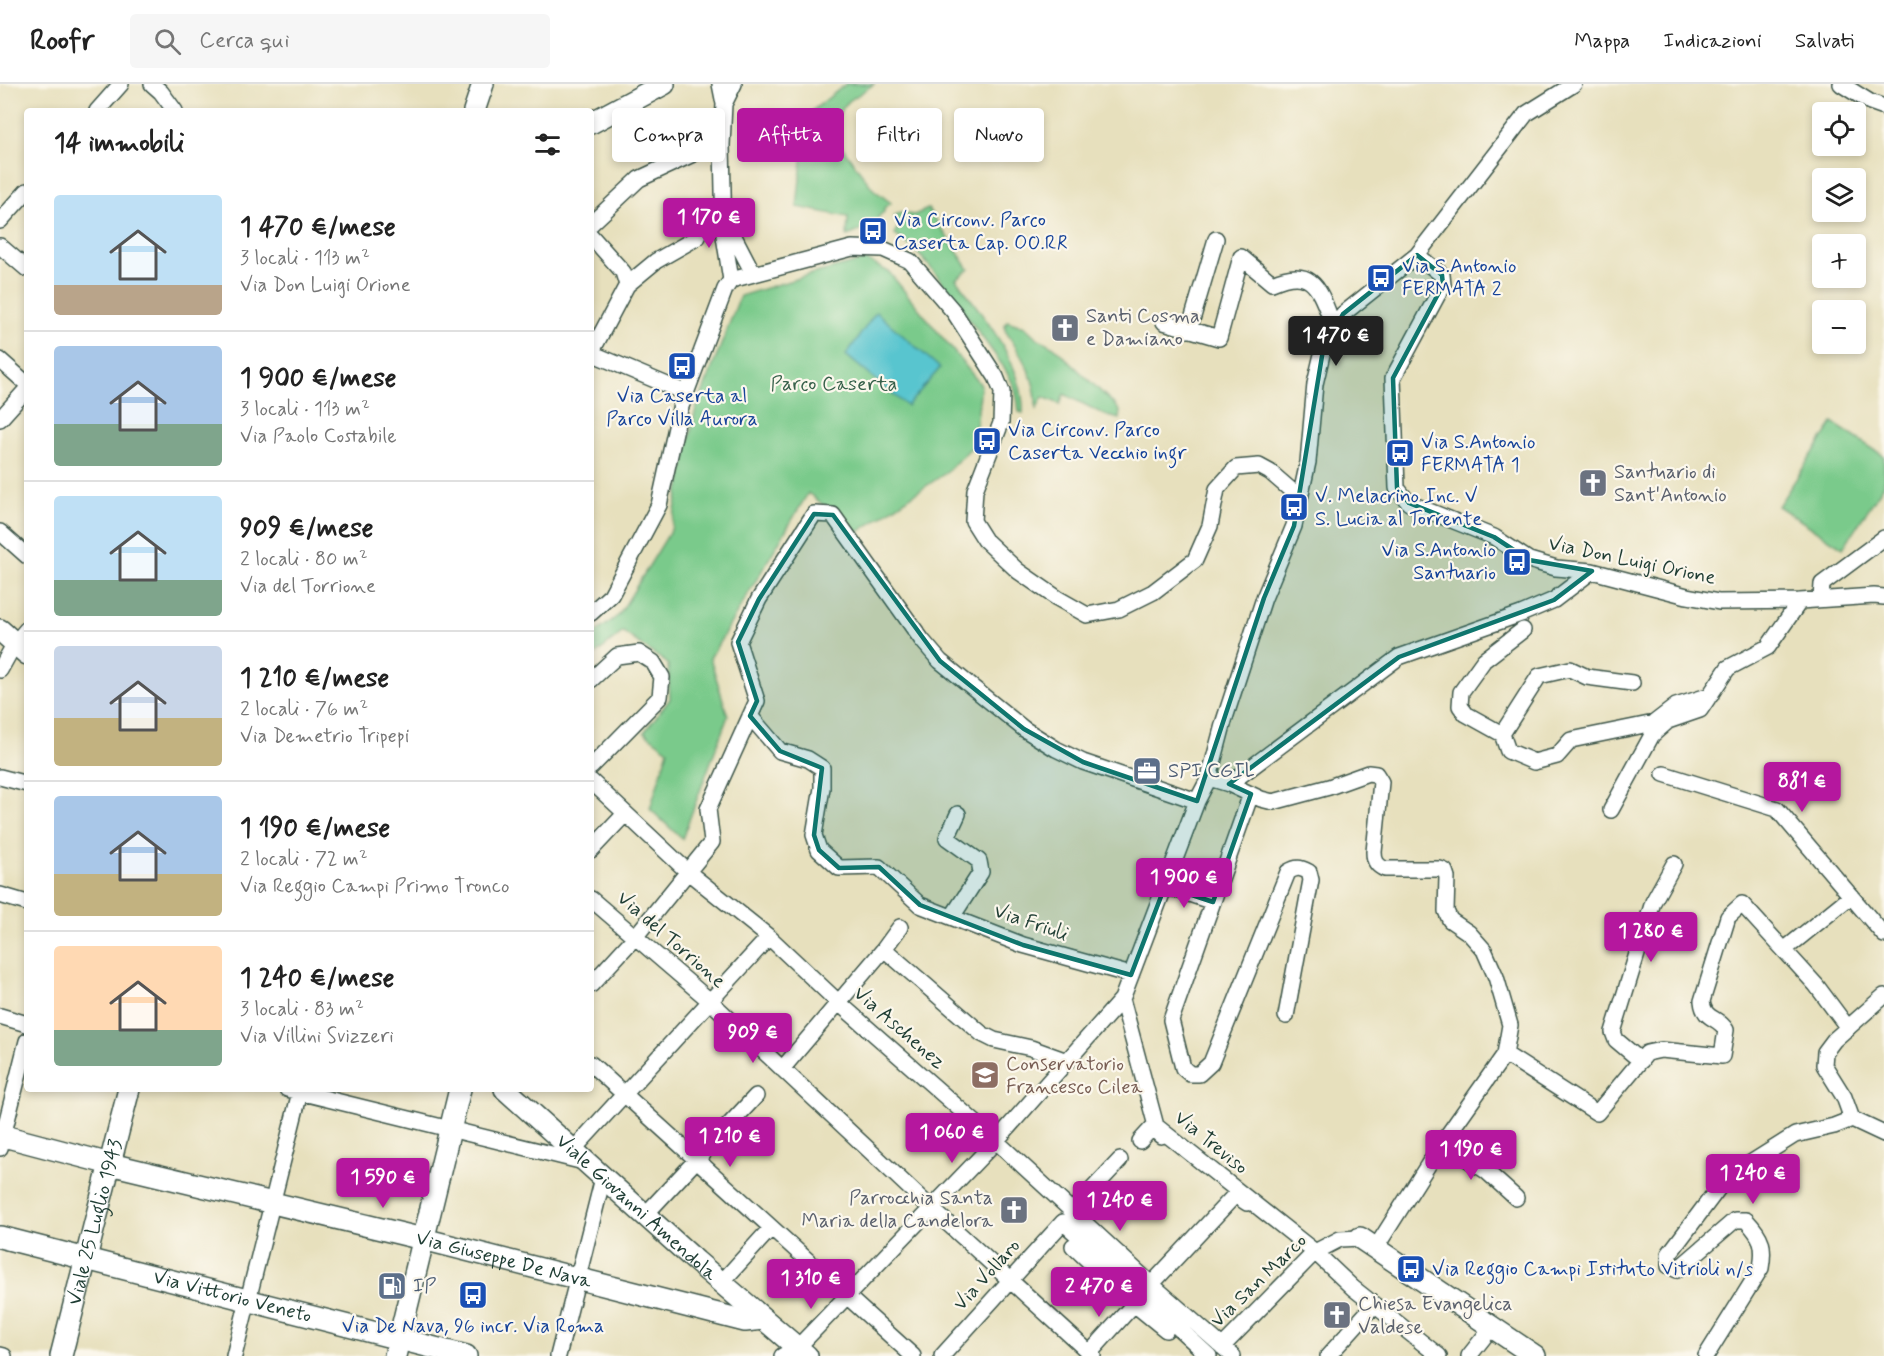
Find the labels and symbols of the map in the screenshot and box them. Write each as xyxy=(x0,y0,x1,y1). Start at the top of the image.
pin: 1 170 € xyxy=(654,198,764,249)
place label: Via Circonv. Parco Caserta Cap. OO.RR xyxy=(894,207,1068,257)
bus stop icon: Via Circonv. Parco Caserta Cap. OO.RR xyxy=(857,215,889,247)
place label: Via S.Antonio FERMATA 2 xyxy=(1402,253,1517,303)
bus stop icon: Via S.Antonio FERMATA 2 xyxy=(1365,262,1397,294)
place label: Santi Cosma e Damiano xyxy=(1086,303,1200,353)
church icon: Santi Cosma e Damiano xyxy=(1049,312,1081,344)
pin: 1 470 € xyxy=(1281,316,1391,367)
bus stop icon: Via Caserta al Parco Villa Aurora xyxy=(666,350,698,382)
park label: Parco Caserta xyxy=(771,371,897,398)
place label: Via Caserta al Parco Villa Aurora xyxy=(606,383,758,433)
place label: Via Circonv. Parco Caserta Vecchio ingr xyxy=(1008,417,1187,469)
bus stop icon: Via Circonv. Parco Caserta Vecchio ingr xyxy=(971,425,1003,457)
place label: Via S.Antonio FERMATA 1 xyxy=(1421,429,1536,479)
bus stop icon: Via S.Antonio FERMATA 1 xyxy=(1384,437,1416,469)
place label: Santuario di Sant'Antonio xyxy=(1614,459,1727,509)
church icon: Santuario di Sant'Antonio xyxy=(1577,467,1609,499)
place label: V. Melacrino Inc. V S. Lucia al Torrente xyxy=(1315,483,1482,533)
bus stop icon: V. Melacrino Inc. V S. Lucia al Torrente xyxy=(1278,491,1310,523)
street label: Via Don Luigi Orione xyxy=(1546,530,1718,592)
place label: Via S.Antonio Santuario xyxy=(1382,537,1496,587)
bus stop icon: Via S.Antonio Santuario xyxy=(1501,546,1533,578)
office icon: SPI CGIL xyxy=(1131,755,1163,787)
place label: SPI CGIL xyxy=(1168,758,1255,785)
pin: 881 € xyxy=(1760,762,1844,813)
pin: 1 900 € xyxy=(1129,858,1239,909)
street label: Via del Torrione xyxy=(611,885,731,995)
street label: Via Friuli xyxy=(990,898,1072,948)
pin: 1 280 € xyxy=(1596,912,1706,963)
street label: Via Aschenez xyxy=(847,980,951,1076)
pin: 909 € xyxy=(711,1013,795,1064)
place label: Conservatorio Francesco Cilea xyxy=(1006,1051,1144,1101)
school or university icon: Conservatorio Francesco Cilea xyxy=(969,1059,1001,1091)
street label: Via Treviso xyxy=(1168,1105,1254,1181)
pin: 1 060 € xyxy=(897,1113,1007,1164)
pin: 1 210 € xyxy=(675,1117,785,1168)
street label: Viale Giovanni Amendola xyxy=(550,1128,724,1288)
pin: 1 190 € xyxy=(1416,1130,1526,1181)
street label: Viale 25 Luglio 1943 xyxy=(61,1136,129,1308)
pin: 1 240 € xyxy=(1698,1154,1808,1205)
pin: 1 590 € xyxy=(328,1158,438,1209)
pin: 1 240 € xyxy=(1065,1181,1175,1232)
place label: Parrocchia Santa Maria della Candelora xyxy=(801,1185,994,1235)
church icon: Parrocchia Santa Maria della Candelora xyxy=(998,1194,1030,1226)
street label: Via Giuseppe De Nava xyxy=(413,1224,595,1295)
street label: Via San Marco xyxy=(1205,1228,1313,1334)
street label: Via Vollaro xyxy=(947,1233,1027,1317)
bus stop icon: Via Reggio Campi Istituto Vitrioli n/s xyxy=(1395,1253,1427,1285)
place label: Via Reggio Campi Istituto Vitrioli n/s xyxy=(1432,1256,1753,1285)
pin: 1 310 € xyxy=(756,1259,866,1310)
street label: Via Vittorio Veneto xyxy=(150,1263,315,1330)
pin: 2 470 € xyxy=(1044,1267,1154,1318)
fuel station icon: IP xyxy=(376,1270,408,1302)
place label: IP xyxy=(413,1273,436,1300)
bus stop icon: Via De Nava, 96 incr. Via Roma xyxy=(457,1279,489,1311)
place label: Chiesa Evangelica Valdese xyxy=(1358,1291,1513,1341)
church icon: Chiesa Evangelica Valdese xyxy=(1321,1299,1353,1331)
place label: Via De Nava, 96 incr. Via Roma xyxy=(342,1313,604,1340)

